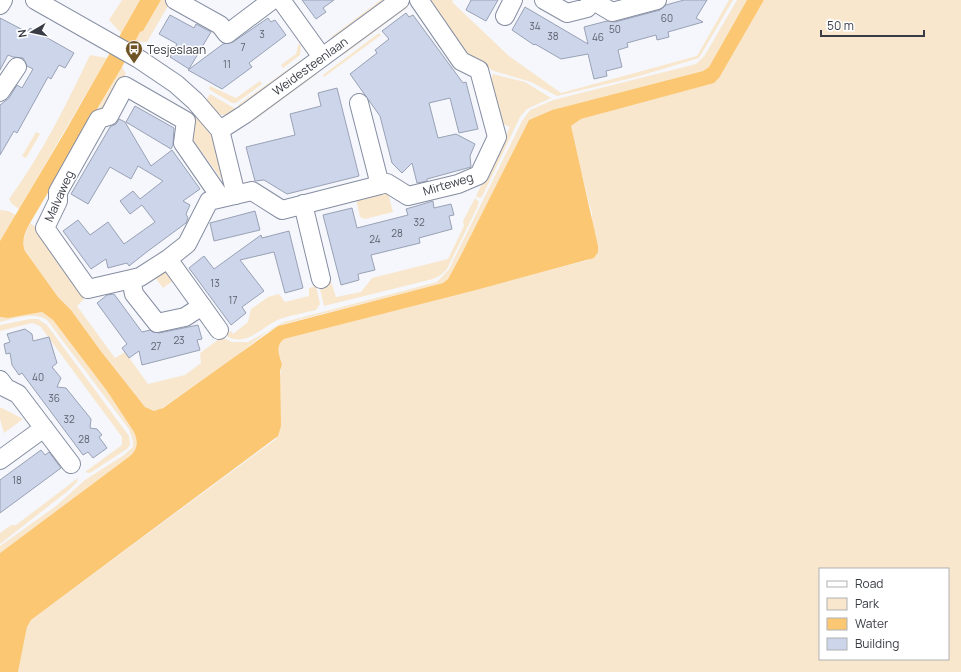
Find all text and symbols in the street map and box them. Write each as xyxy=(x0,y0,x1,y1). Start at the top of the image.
house number: 60 xyxy=(661,11,673,25)
north arrow xyxy=(12,12,52,52)
scale bar xyxy=(821,12,924,38)
text: 50 m xyxy=(827,17,854,34)
house number: 34 xyxy=(529,19,541,33)
house number: 50 xyxy=(609,22,621,36)
house number: 3 xyxy=(259,27,265,41)
text: N xyxy=(14,28,30,39)
house number: 38 xyxy=(547,29,559,43)
house number: 46 xyxy=(592,30,604,44)
street label: Weidesteenlaan xyxy=(269,33,351,99)
bus stop icon: Tesjeslaan xyxy=(124,39,144,64)
house number: 7 xyxy=(240,40,246,54)
place label: Tesjeslaan xyxy=(147,41,206,58)
house number: 11 xyxy=(223,57,231,71)
street label: Malvaweg xyxy=(40,168,78,224)
street label: Mirteweg xyxy=(421,168,475,200)
house number: 32 xyxy=(413,215,425,229)
house number: 28 xyxy=(391,226,403,240)
house number: 24 xyxy=(369,232,381,246)
house number: 13 xyxy=(210,276,220,290)
house number: 17 xyxy=(229,293,237,307)
house number: 23 xyxy=(173,333,185,347)
house number: 27 xyxy=(151,339,161,353)
house number: 40 xyxy=(32,370,44,384)
house number: 36 xyxy=(48,391,60,405)
house number: 32 xyxy=(63,412,75,426)
house number: 28 xyxy=(78,432,90,446)
house number: 18 xyxy=(12,473,22,487)
legend xyxy=(819,568,949,660)
text: Road xyxy=(855,575,883,592)
text: Park xyxy=(855,595,880,612)
text: Water xyxy=(855,615,889,632)
text: Building xyxy=(855,635,899,652)

